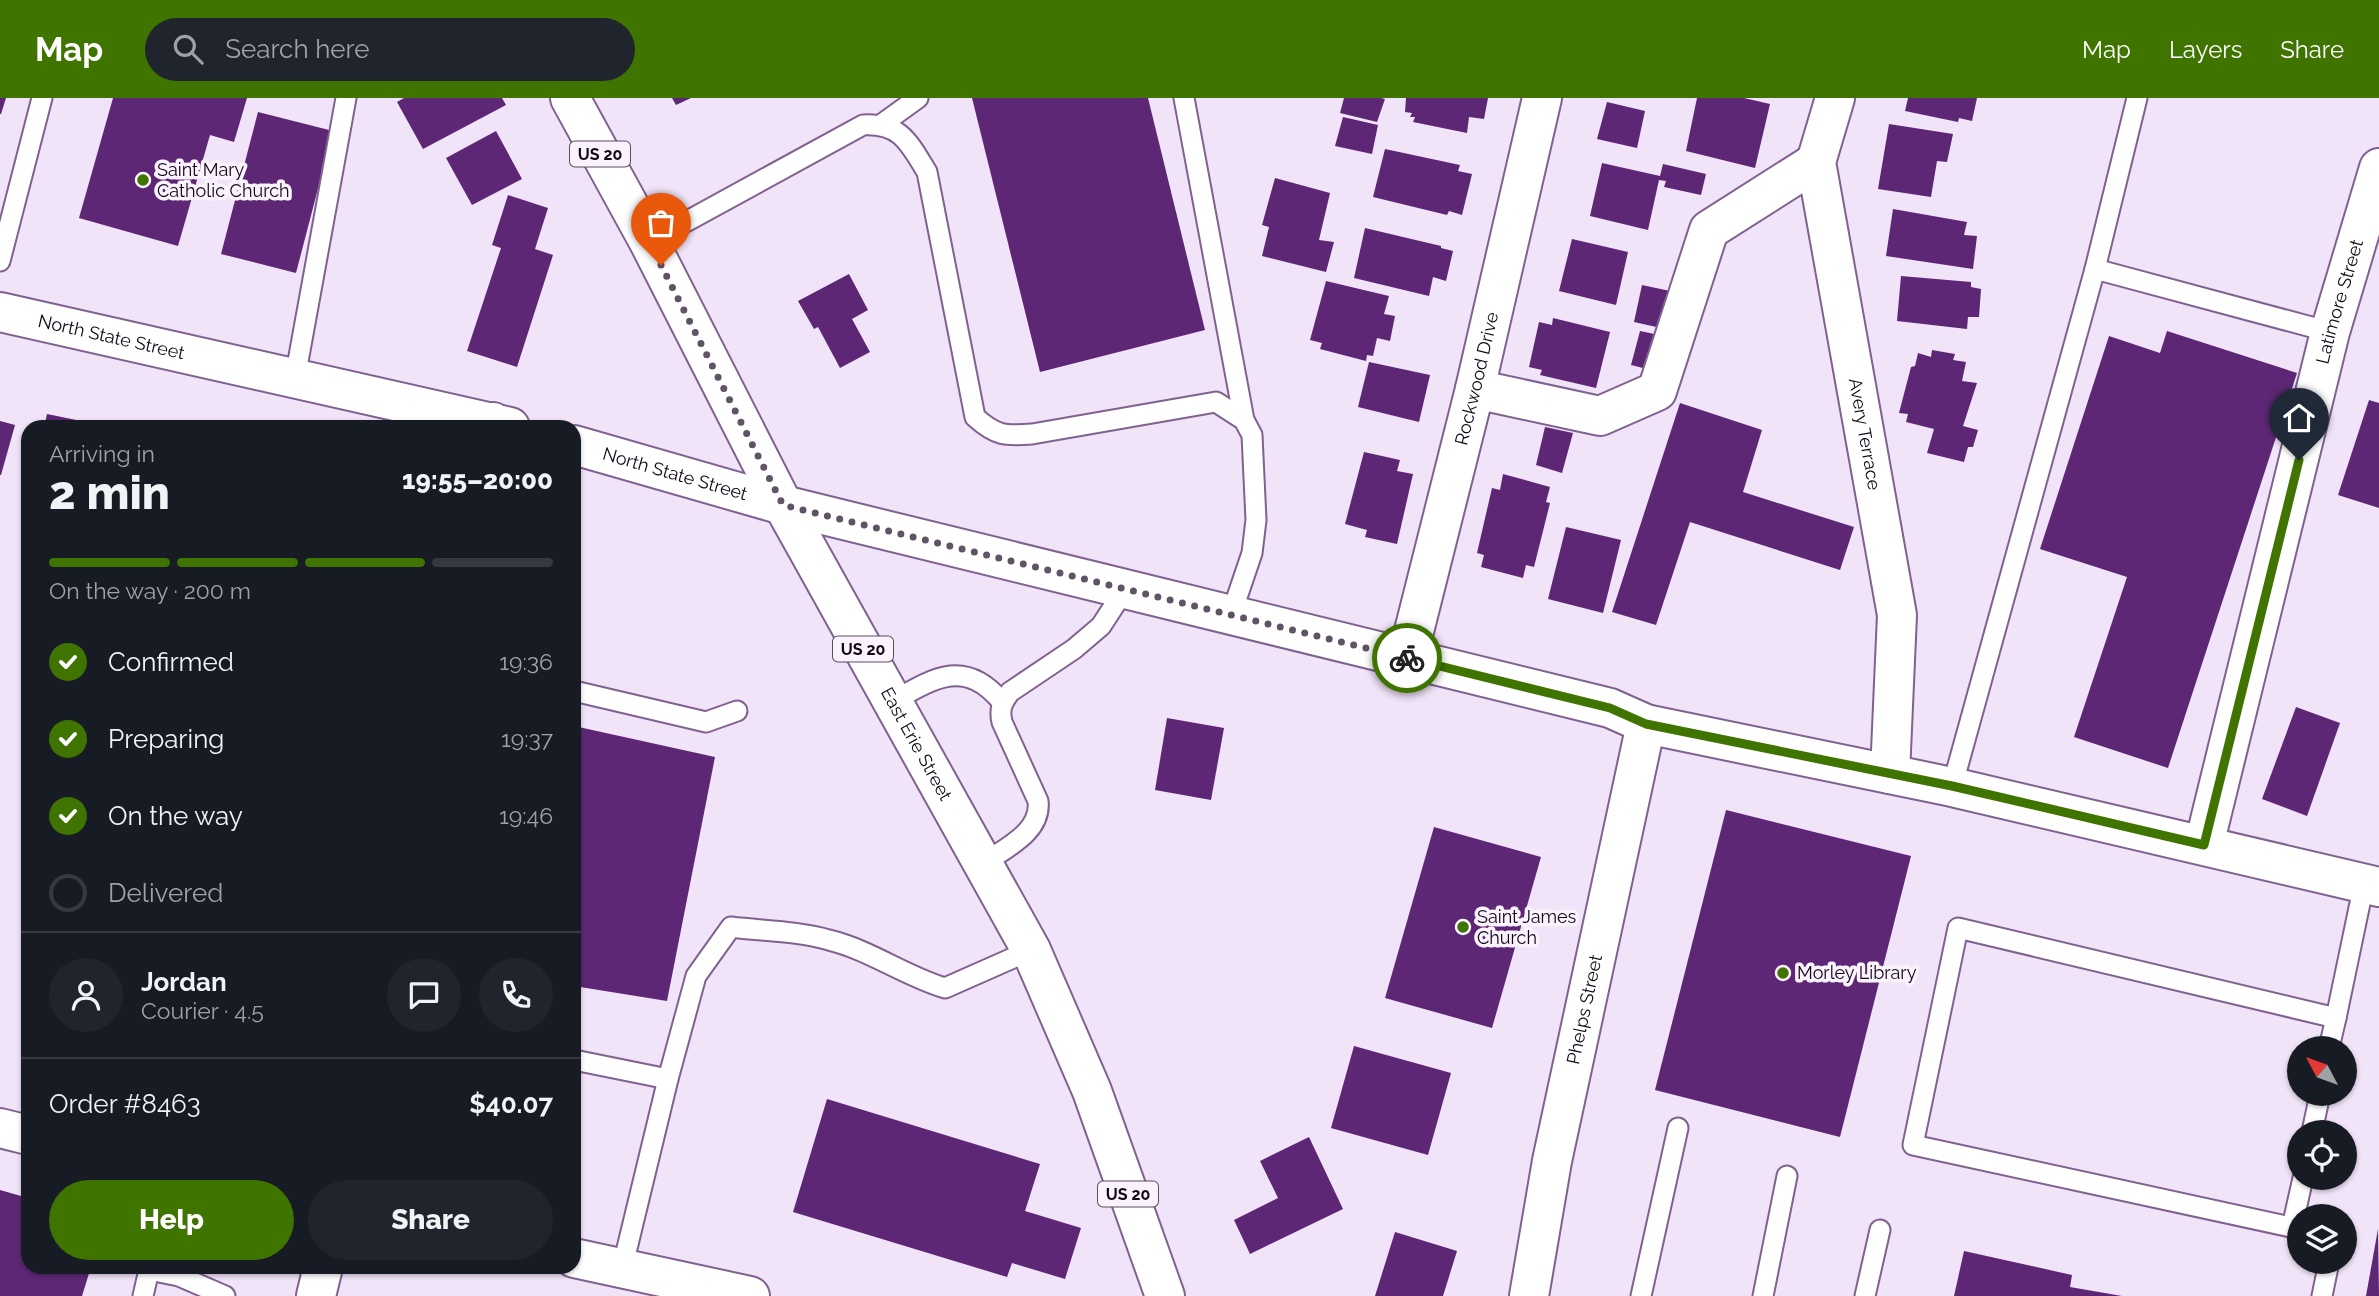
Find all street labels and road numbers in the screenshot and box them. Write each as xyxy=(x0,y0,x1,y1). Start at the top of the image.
road number: US 20 xyxy=(570,142,630,166)
street label: Latimore Street xyxy=(2312,237,2367,366)
street label: Rockwood Drive xyxy=(1450,309,1502,447)
street label: North State Street xyxy=(36,310,187,363)
street label: Avery Terrace xyxy=(1845,376,1886,492)
street label: North State Street xyxy=(600,443,750,504)
road number: US 20 xyxy=(833,636,893,662)
street label: East Erie Street xyxy=(877,683,957,804)
street label: Phelps Street xyxy=(1562,953,1606,1066)
road number: US 20 xyxy=(1098,1182,1158,1206)

